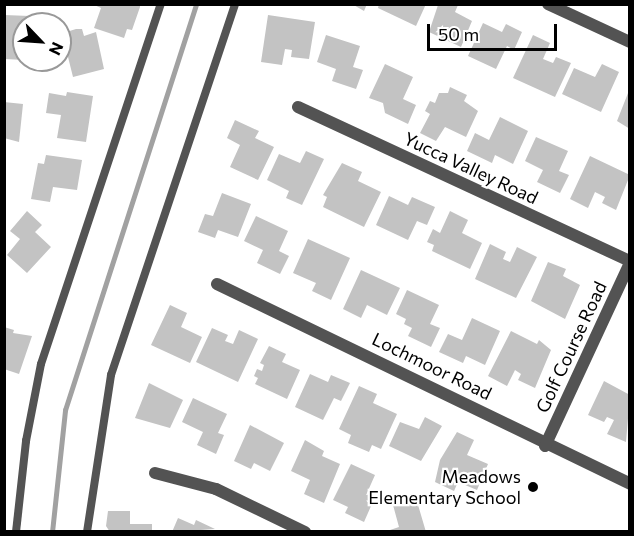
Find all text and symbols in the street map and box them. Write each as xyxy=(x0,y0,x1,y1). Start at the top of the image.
north arrow xyxy=(12,12,72,72)
scale bar xyxy=(430,12,560,50)
text: 50 m xyxy=(438,23,479,45)
text: N xyxy=(46,40,68,58)
street label: Yucca Valley Road xyxy=(401,127,541,209)
street label: Golf Course Road xyxy=(531,278,611,416)
street label: Lochmoor Road xyxy=(369,328,495,404)
place label: Meadows Elementary School xyxy=(368,466,521,508)
marker: Meadows Elementary School xyxy=(526,480,540,494)

